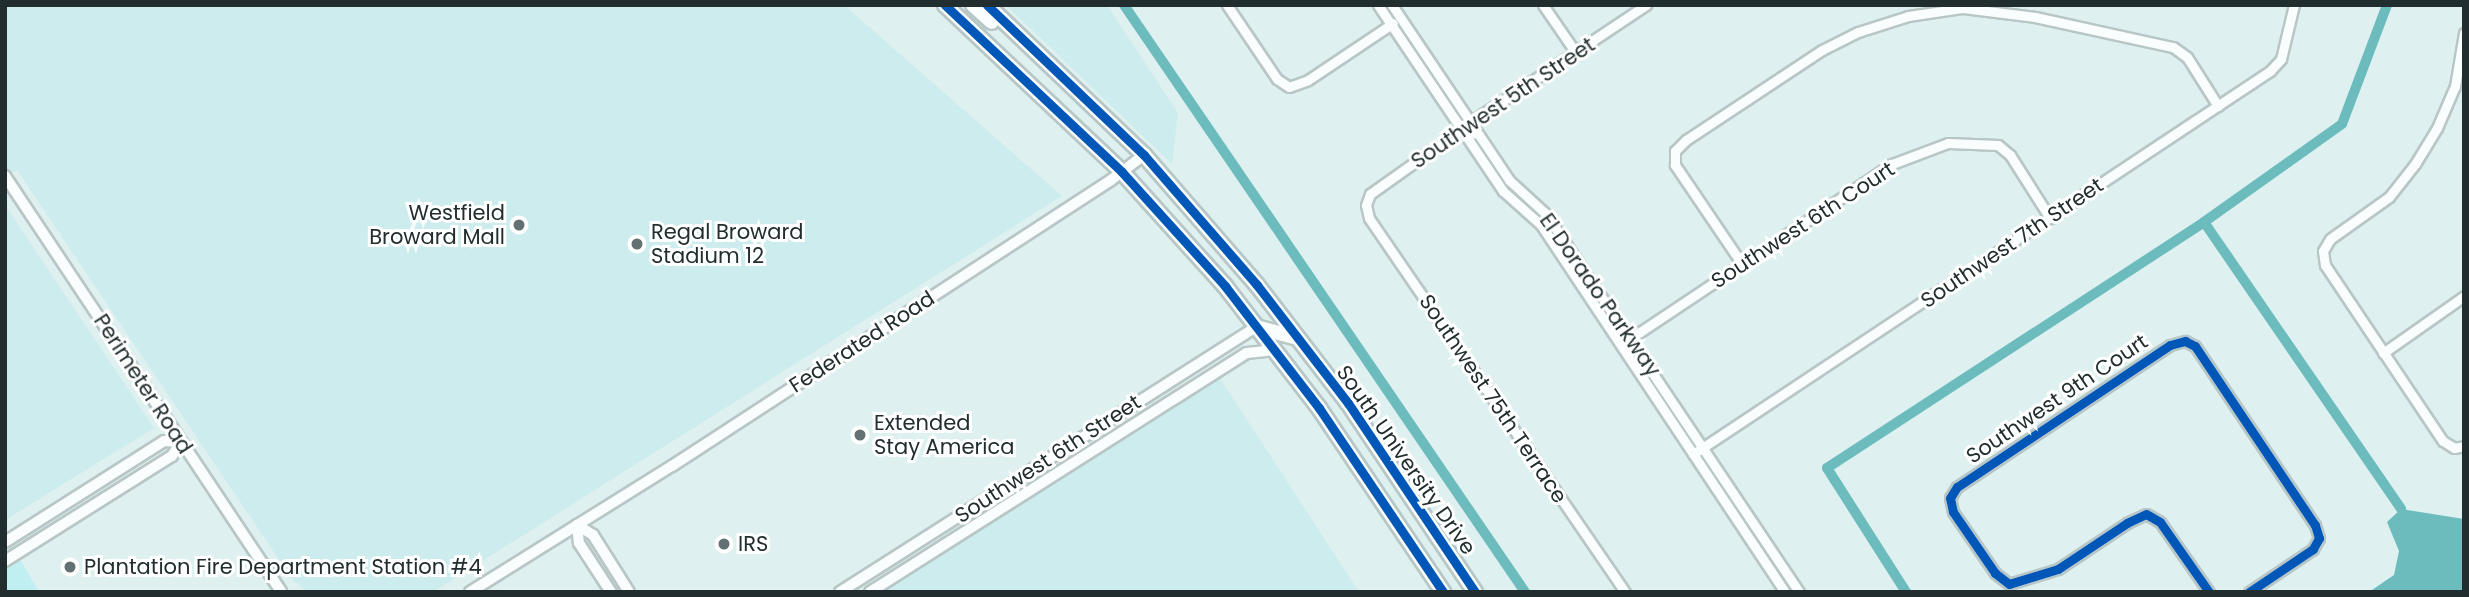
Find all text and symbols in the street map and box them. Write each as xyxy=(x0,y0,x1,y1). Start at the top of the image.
street label: Southwest 5th Street xyxy=(1406,32,1600,174)
street label: Southwest 6th Court xyxy=(1707,156,1899,294)
street label: Southwest 7th Street xyxy=(1916,173,2108,313)
place label: Westfield Broward Mall xyxy=(369,200,505,250)
street label: El Dorado Parkway xyxy=(1534,209,1666,381)
marker: Westfield Broward Mall xyxy=(511,217,527,233)
place label: Regal Broward Stadium 12 xyxy=(651,219,804,269)
marker: Regal Broward Stadium 12 xyxy=(629,236,645,252)
street label: Federated Road xyxy=(785,286,939,398)
street label: Southwest 75th Terrace xyxy=(1414,290,1572,508)
street label: Perimeter Road xyxy=(88,309,198,459)
street label: Southwest 9th Court xyxy=(1962,329,2152,469)
street label: South University Drive xyxy=(1331,361,1481,559)
street label: Southwest 6th Street xyxy=(950,390,1146,528)
place label: Extended Stay America xyxy=(874,410,1014,460)
marker: Extended Stay America xyxy=(852,427,868,443)
place label: IRS xyxy=(738,531,768,557)
marker: IRS xyxy=(716,536,732,552)
place label: Plantation Fire Department Station #4 xyxy=(84,554,482,580)
marker: Plantation Fire Department Station #4 xyxy=(62,559,78,575)

